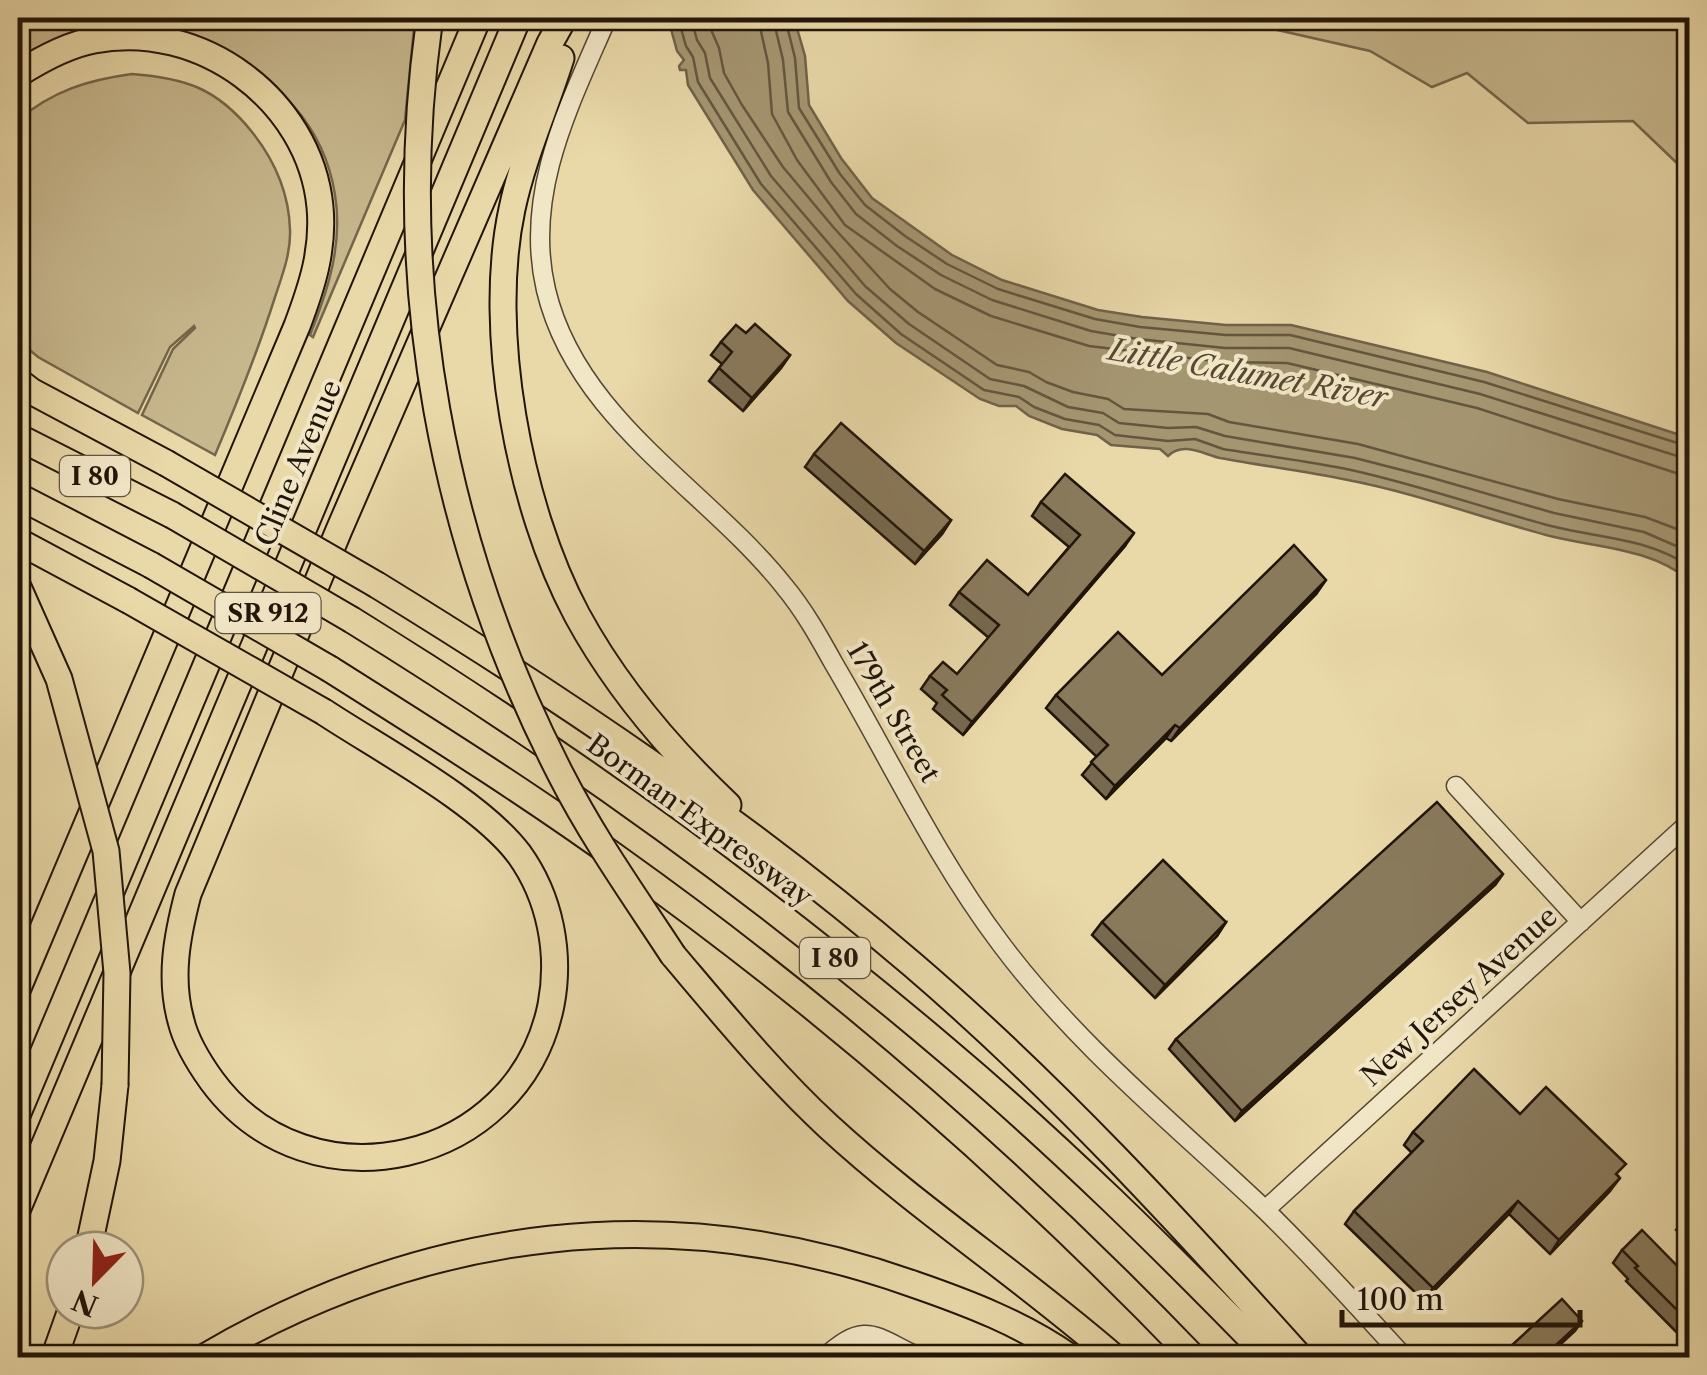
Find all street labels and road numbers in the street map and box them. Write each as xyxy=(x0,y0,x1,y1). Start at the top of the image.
street label: Cline Avenue xyxy=(248,375,348,551)
road number: I 80 xyxy=(60,456,130,496)
road number: SR 912 xyxy=(216,593,320,633)
street label: 179th Street xyxy=(840,636,948,788)
street label: Borman Expressway xyxy=(581,727,820,914)
street label: New Jersey Avenue xyxy=(1354,899,1564,1093)
road number: I 80 xyxy=(800,938,870,978)

